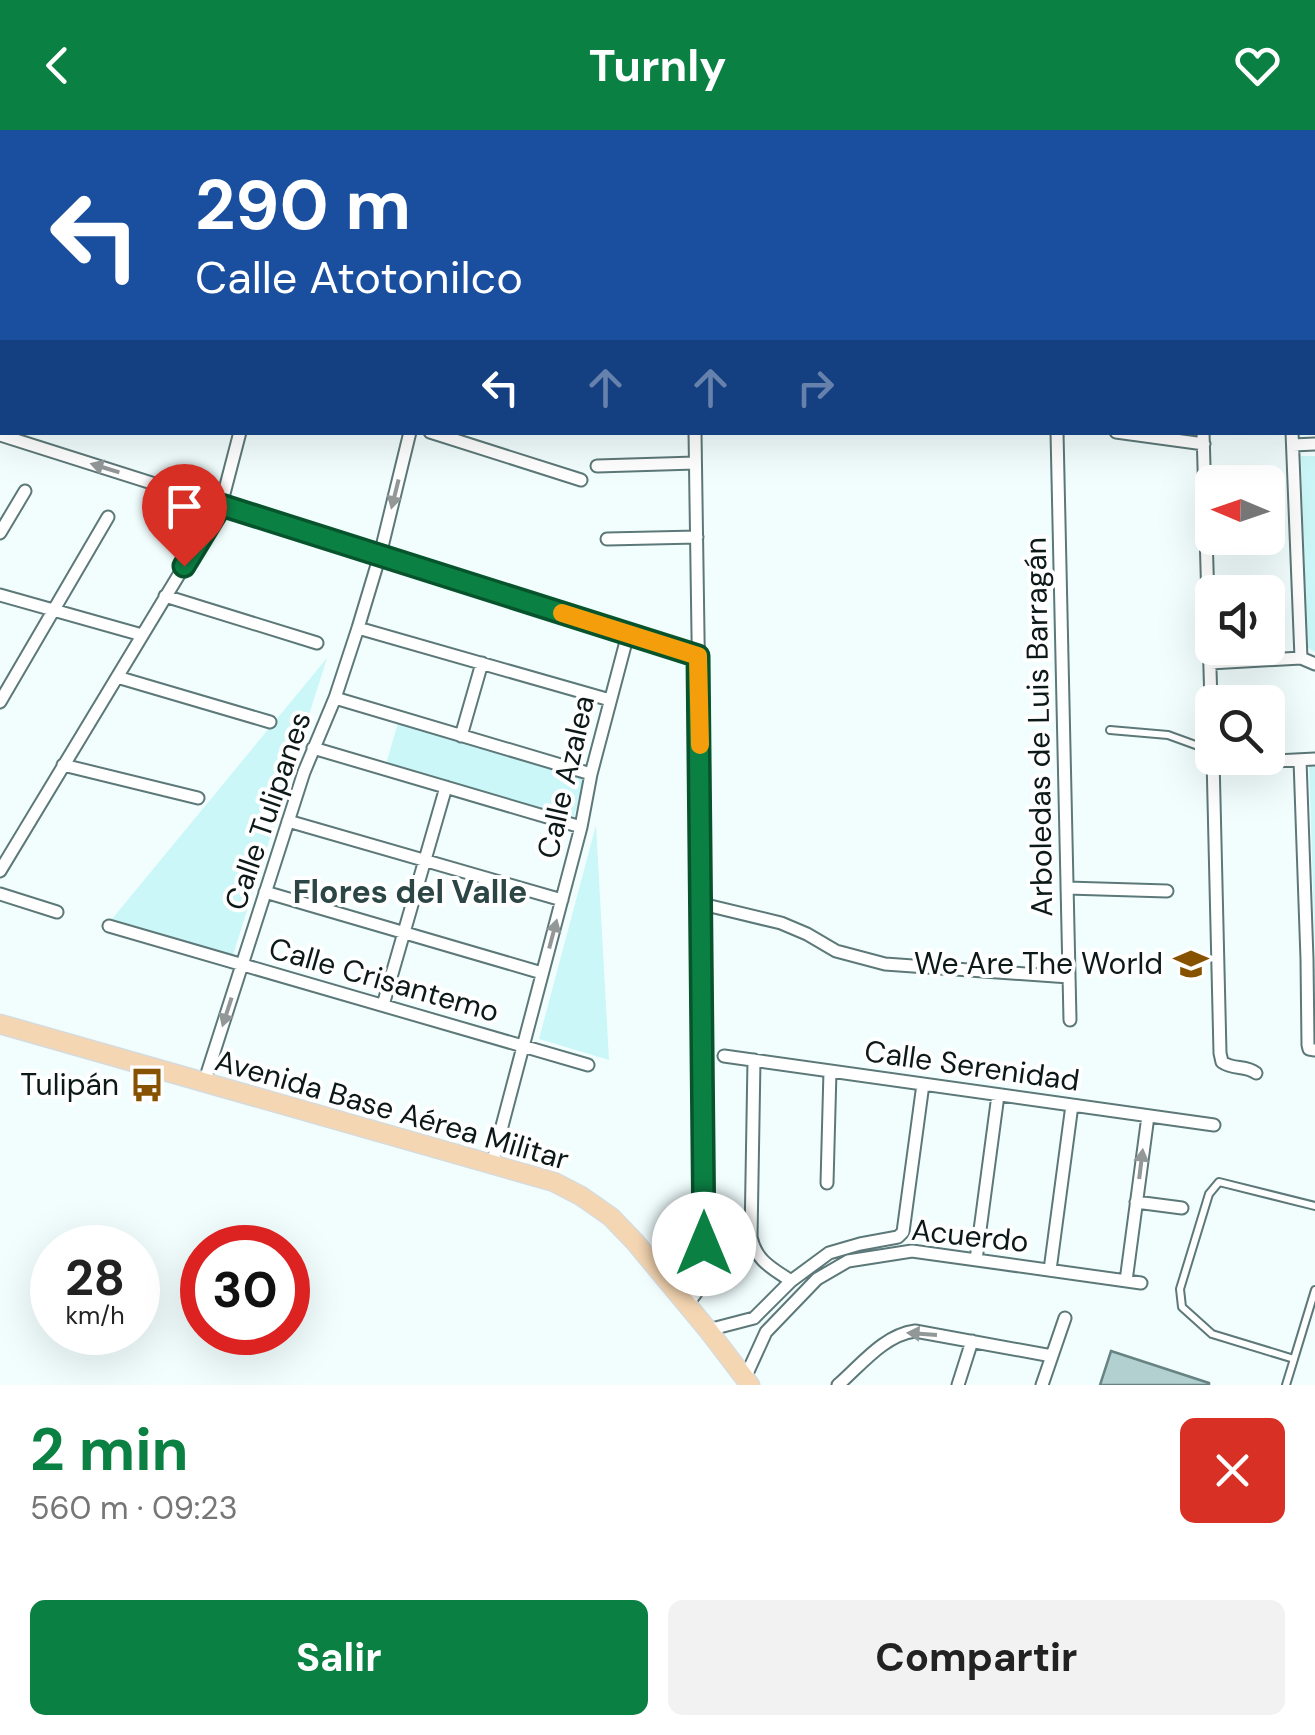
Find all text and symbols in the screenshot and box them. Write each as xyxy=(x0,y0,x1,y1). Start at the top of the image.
text: Turnly xyxy=(589,36,726,95)
icon: back xyxy=(30,38,85,93)
icon: heart xyxy=(1230,38,1285,93)
text: 290 m xyxy=(195,160,411,251)
icon: left xyxy=(30,170,160,300)
text: Calle Atotonilco xyxy=(195,248,523,307)
icon: left xyxy=(473,360,528,415)
icon: ahead xyxy=(578,360,633,415)
icon: ahead xyxy=(683,360,738,415)
icon: right xyxy=(788,360,843,415)
one-way arrow xyxy=(89,460,119,475)
pin xyxy=(142,464,227,567)
north arrow xyxy=(1195,465,1285,555)
map controls xyxy=(1195,465,1285,775)
icon: arrive xyxy=(157,479,212,534)
one-way arrow xyxy=(387,479,402,510)
street label: Arboledas de Luis Barragán xyxy=(1016,537,1061,917)
button: sound xyxy=(1195,575,1285,665)
button: search xyxy=(1195,685,1285,775)
street label: Calle Azalea xyxy=(528,691,603,862)
street label: Calle Tulipanes xyxy=(215,707,320,915)
district label: Flores del Valle xyxy=(293,871,527,913)
one-way arrow xyxy=(545,918,561,949)
street label: Calle Crisantemo xyxy=(265,928,504,1031)
place label: We Are The World xyxy=(914,944,1163,983)
school or university icon: We Are The World xyxy=(1172,945,1210,983)
one-way arrow xyxy=(218,998,233,1028)
street label: Calle Serenidad xyxy=(862,1031,1082,1100)
street label: Avenida Base Aérea Militar xyxy=(211,1040,573,1179)
place label: Tulipán xyxy=(20,1065,119,1104)
bus stop icon: Tulipán xyxy=(128,1066,166,1104)
one-way arrow xyxy=(1134,1147,1150,1179)
position arrow xyxy=(652,1192,756,1296)
street label: Acuerdo xyxy=(910,1210,1031,1261)
speed limit sign: 30 xyxy=(180,1225,310,1355)
text: 28 xyxy=(65,1245,125,1311)
text: km/h xyxy=(65,1299,125,1332)
one-way arrow xyxy=(905,1325,937,1341)
text: 2 min xyxy=(30,1410,189,1489)
button: close xyxy=(1180,1418,1285,1523)
text: 560 m · 09:23 xyxy=(30,1487,238,1529)
button: Salir xyxy=(30,1600,648,1715)
button: Compartir xyxy=(668,1600,1285,1715)

